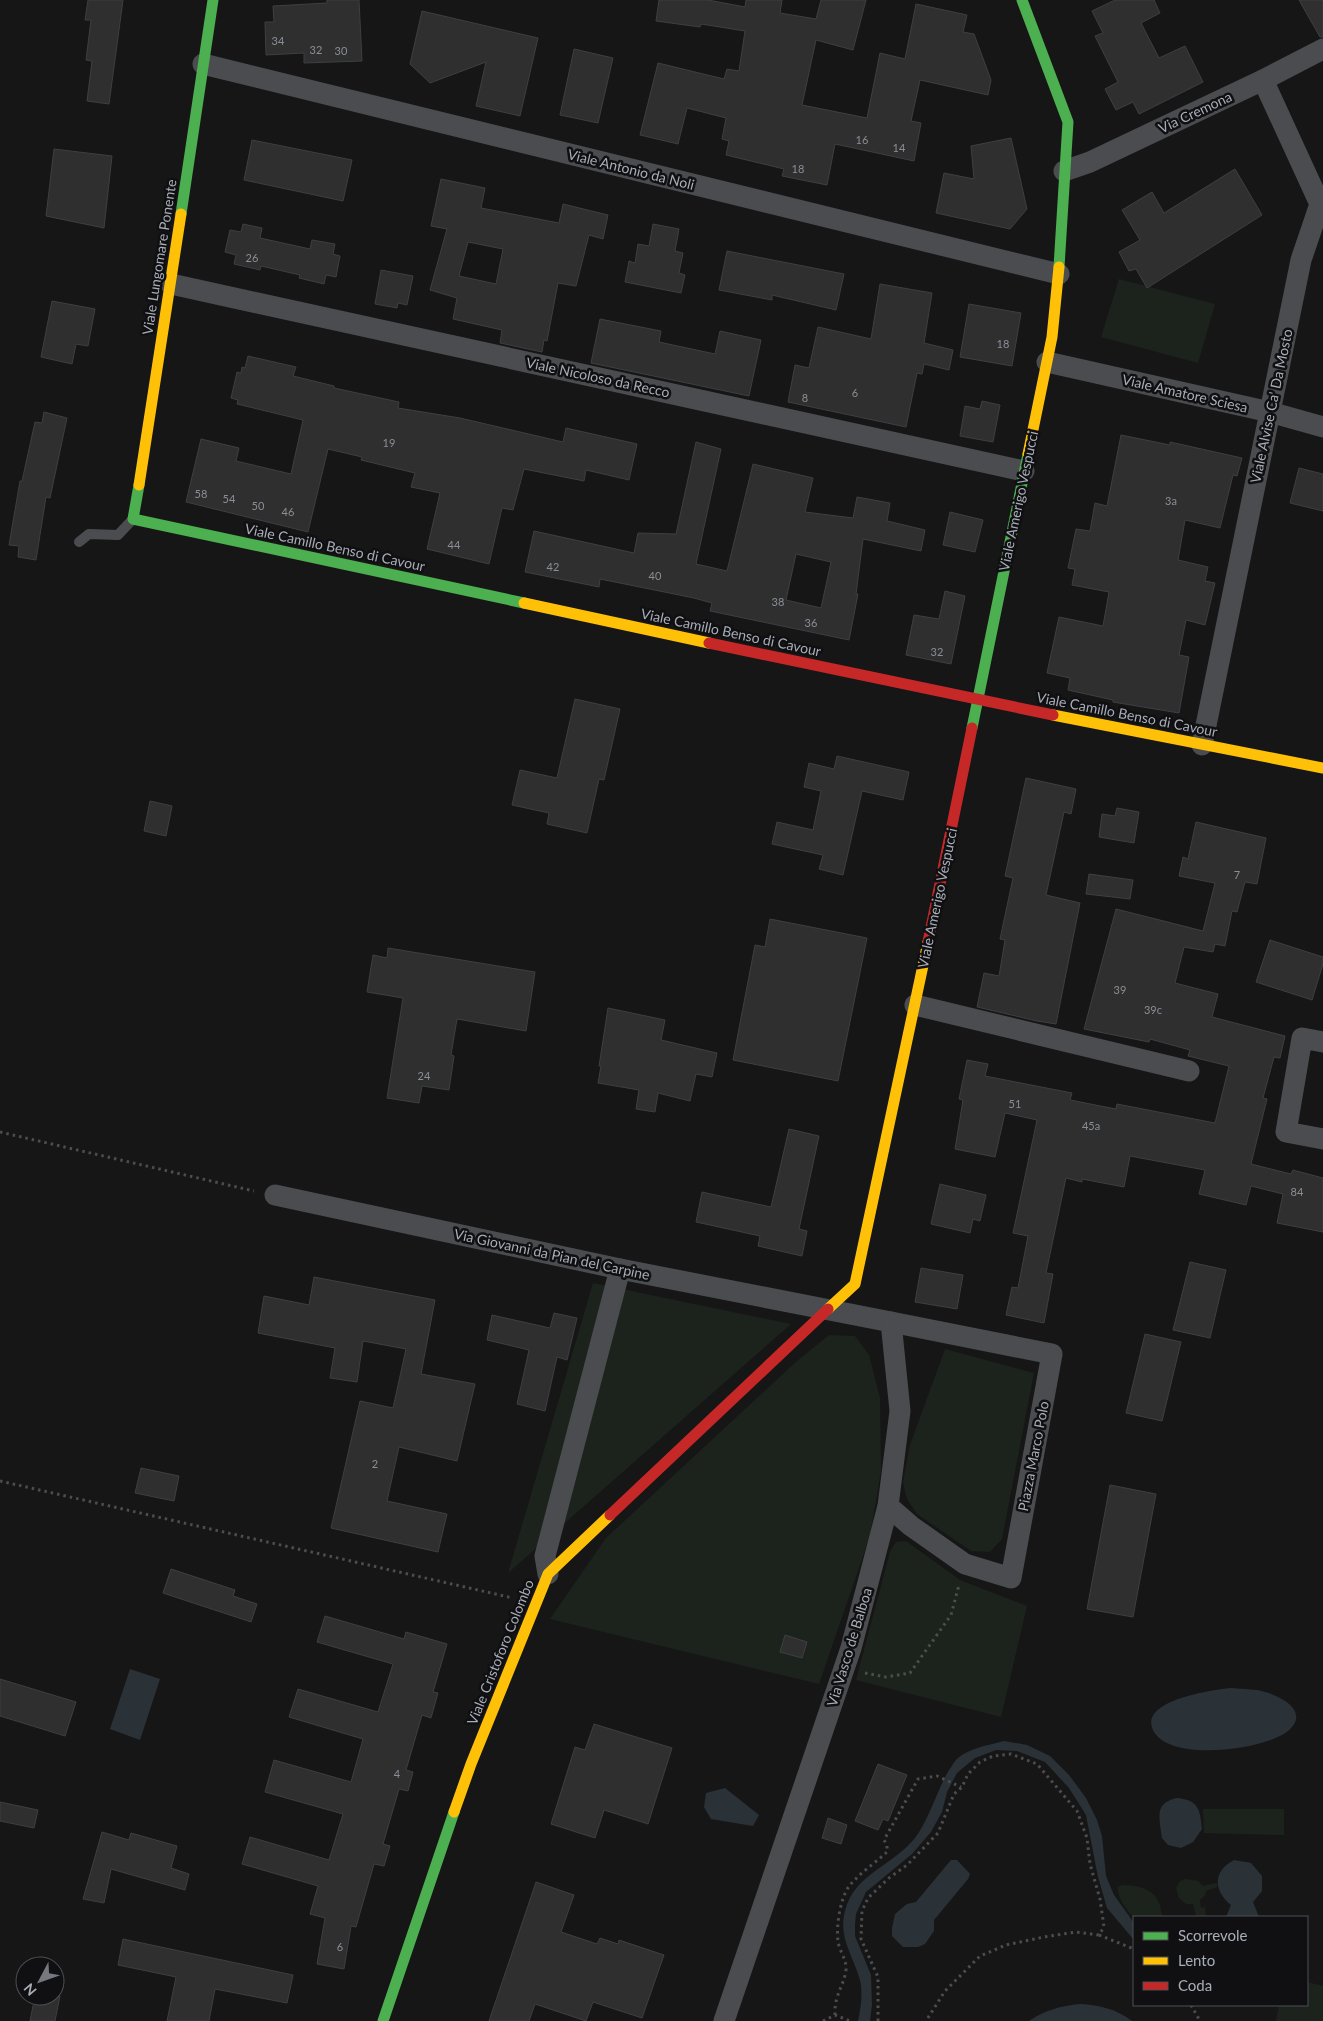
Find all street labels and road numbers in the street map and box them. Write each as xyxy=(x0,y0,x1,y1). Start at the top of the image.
street label: Via Cremona xyxy=(1156,88,1234,136)
street label: Viale Antonio da Noli xyxy=(566,145,696,193)
street label: Viale Lungomare Ponente xyxy=(138,178,180,336)
street label: Viale Alvise Ca' Da Mosto xyxy=(1246,327,1296,485)
street label: Viale Nicoloso da Recco xyxy=(525,353,671,401)
street label: Viale Amatore Sciesa xyxy=(1121,370,1249,416)
street label: Viale Amerigo Vespucci xyxy=(995,429,1041,573)
street label: Viale Camillo Benso di Cavour xyxy=(243,520,427,574)
street label: Viale Camillo Benso di Cavour xyxy=(639,605,823,659)
street label: Viale Camillo Benso di Cavour xyxy=(1035,688,1219,740)
street label: Viale Amerigo Vespucci xyxy=(914,826,960,970)
street label: Via Giovanni da Pian del Carpine xyxy=(453,1225,651,1283)
street label: Piazza Marco Polo xyxy=(1014,1399,1052,1512)
street label: Viale Cristoforo Colombo xyxy=(463,1577,537,1727)
street label: Via Vasco de Balboa xyxy=(823,1586,875,1708)

